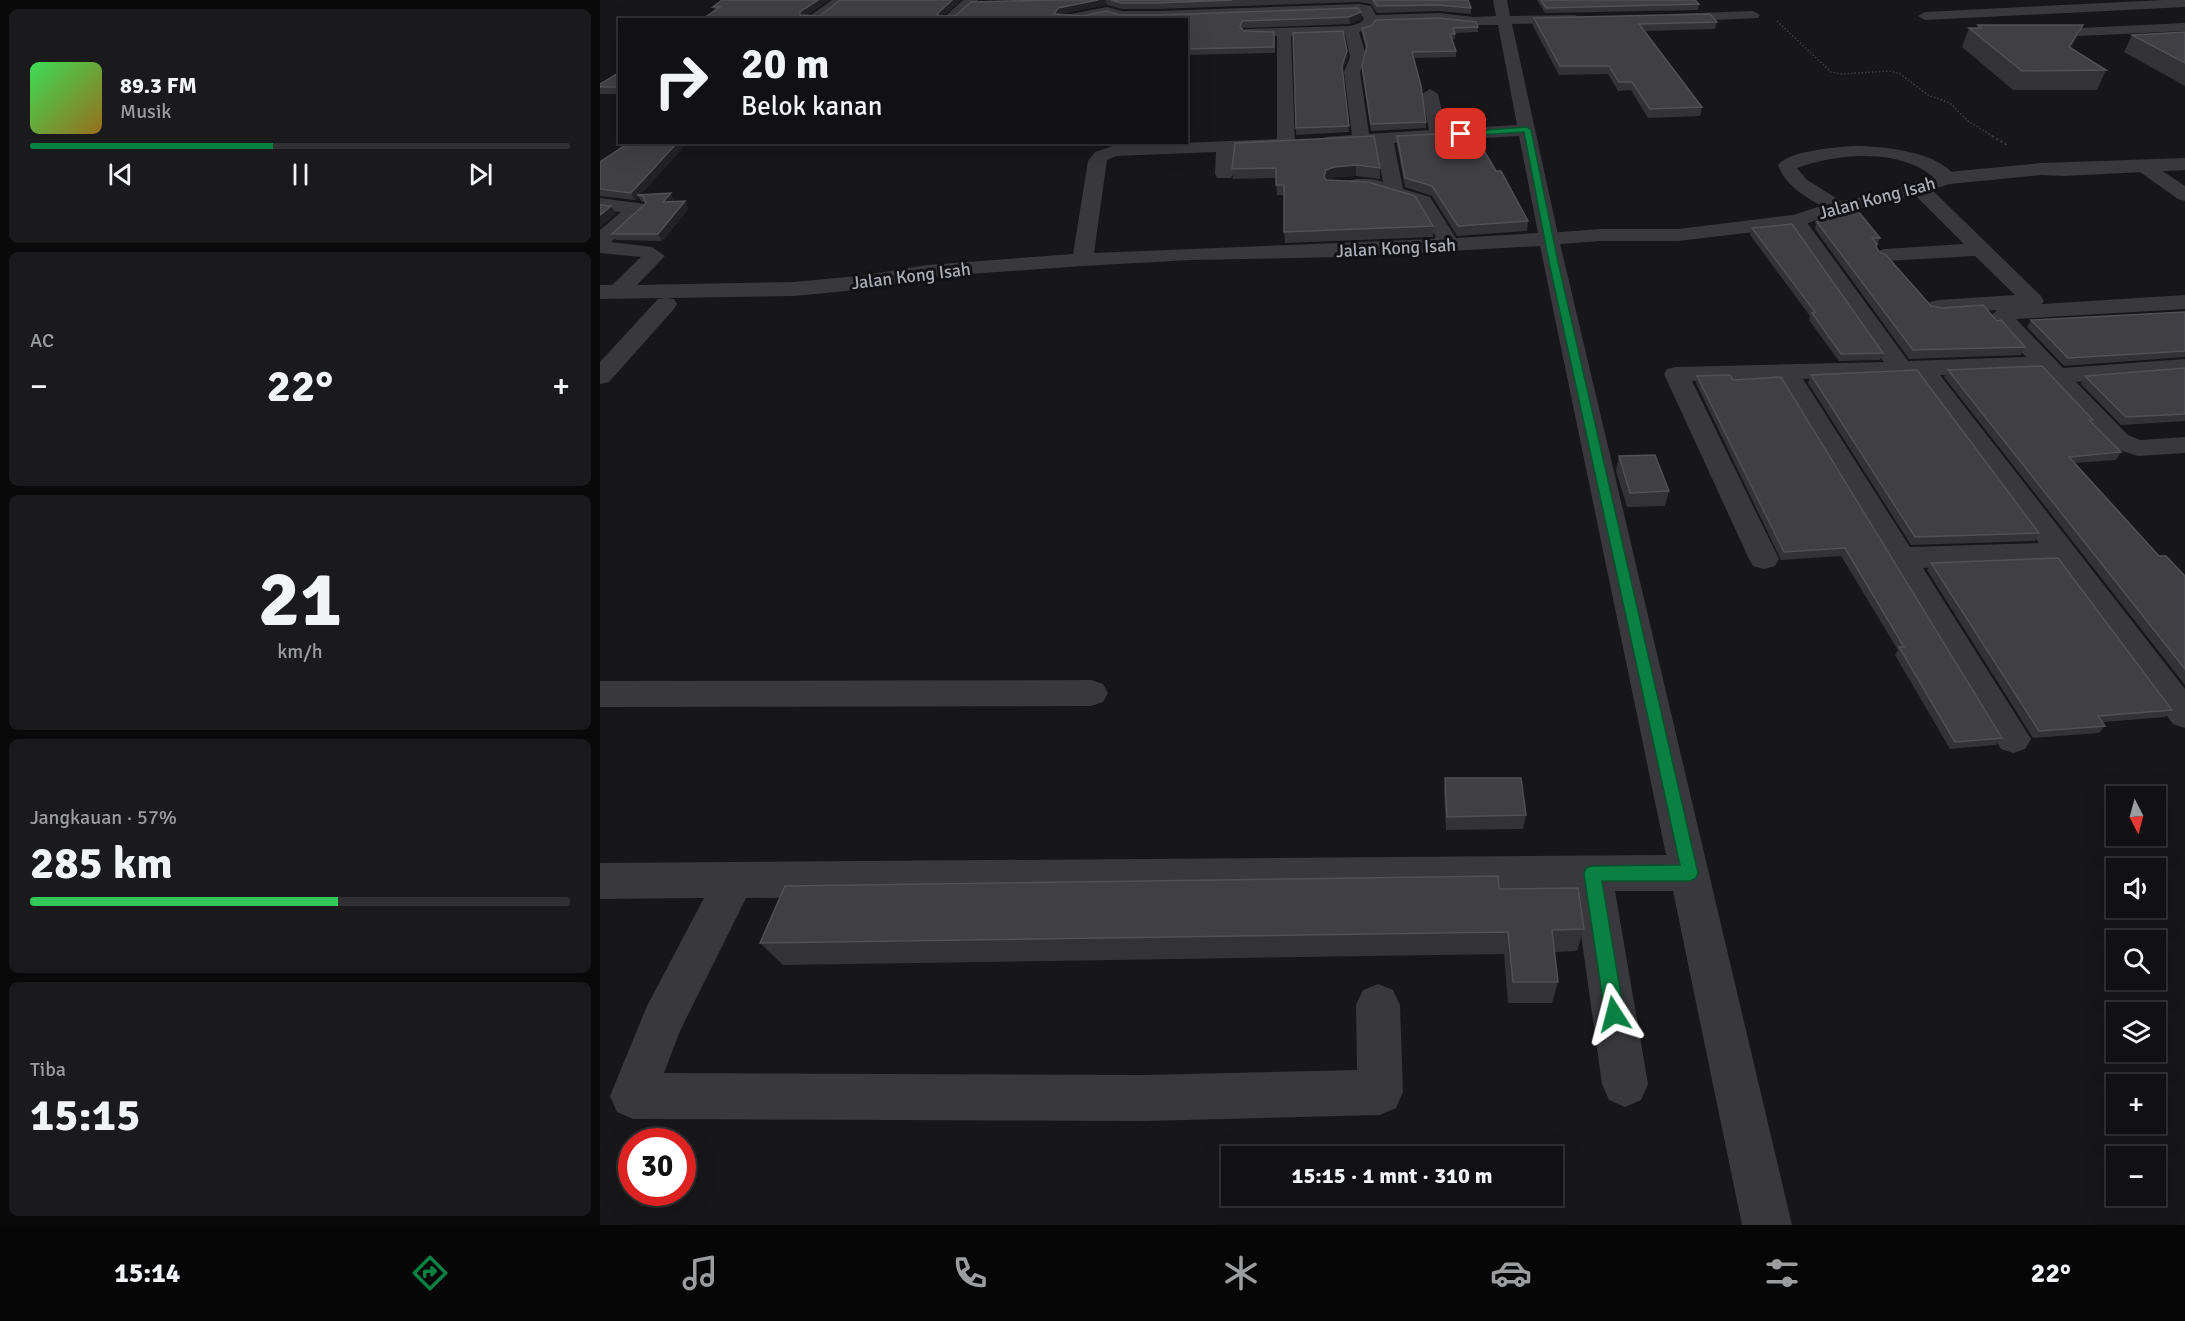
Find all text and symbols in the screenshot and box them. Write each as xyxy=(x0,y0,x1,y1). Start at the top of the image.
text: 20 m xyxy=(741,39,830,90)
icon: right xyxy=(642,42,720,120)
text: 89.3 FM xyxy=(120,72,197,99)
text: Belok kanan xyxy=(741,90,882,123)
text: Musik xyxy=(120,99,171,124)
pin xyxy=(1435,108,1486,159)
icon: arrive xyxy=(1444,117,1477,150)
icon: previous xyxy=(104,158,137,191)
icon: pause xyxy=(284,158,317,191)
icon: next xyxy=(464,158,497,191)
street label: Jalan Kong Isah xyxy=(1816,172,1938,224)
street label: Jalan Kong Isah xyxy=(1335,234,1457,262)
street label: Jalan Kong Isah xyxy=(850,258,972,294)
text: AC xyxy=(30,328,54,353)
text: 22° xyxy=(267,359,333,414)
text: − xyxy=(30,366,48,407)
text: + xyxy=(552,366,570,407)
text: 21 xyxy=(258,552,342,648)
text: km/h xyxy=(277,639,323,664)
north arrow xyxy=(2106,786,2166,846)
map controls xyxy=(2106,786,2166,1206)
text: Jangkauan · 57% xyxy=(30,805,177,830)
text: 285 km xyxy=(30,836,173,891)
button: sound xyxy=(2106,858,2166,918)
button: search xyxy=(2106,930,2166,990)
position arrow xyxy=(1582,982,1646,1046)
button: layers xyxy=(2106,1002,2166,1062)
text: Tiba xyxy=(30,1057,66,1082)
button: + xyxy=(2106,1074,2166,1134)
text: 15:15 xyxy=(30,1088,140,1143)
speed limit sign: 30 xyxy=(618,1128,696,1206)
button: − xyxy=(2106,1146,2166,1206)
text: 15:15 · 1 mnt · 310 m xyxy=(1292,1162,1492,1189)
icon: directions xyxy=(409,1252,451,1294)
icon: music xyxy=(679,1252,721,1294)
icon: phone xyxy=(949,1252,991,1294)
icon: climate xyxy=(1220,1252,1262,1294)
icon: car xyxy=(1490,1252,1532,1294)
icon: filters xyxy=(1761,1252,1803,1294)
text: 15:14 xyxy=(114,1257,180,1290)
text: 22° xyxy=(2031,1257,2071,1290)

